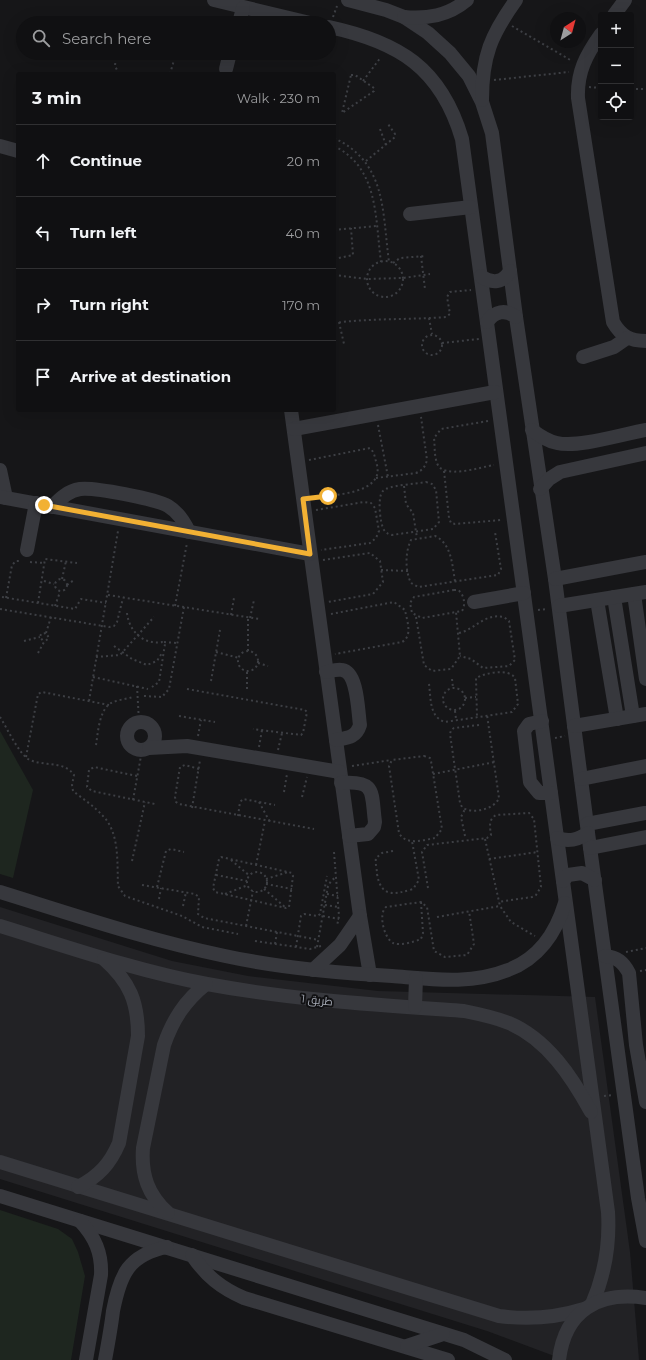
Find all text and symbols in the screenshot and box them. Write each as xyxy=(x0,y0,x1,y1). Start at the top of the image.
north arrow xyxy=(550,12,586,48)
map controls xyxy=(598,12,634,120)
button: + xyxy=(598,12,634,48)
search box xyxy=(16,16,336,60)
icon: search xyxy=(30,27,52,49)
text: Search here xyxy=(62,29,151,48)
button: − xyxy=(598,48,634,84)
button: locate xyxy=(598,84,634,120)
text: 3 min xyxy=(32,88,82,108)
text: Walk · 230 m xyxy=(237,90,320,106)
icon: ahead xyxy=(32,150,54,172)
text: Continue xyxy=(70,151,142,170)
text: 20 m xyxy=(287,153,320,169)
icon: left xyxy=(32,222,54,244)
text: Turn left xyxy=(70,223,137,242)
text: 40 m xyxy=(286,225,320,241)
icon: right xyxy=(32,294,54,316)
text: Turn right xyxy=(70,295,149,314)
text: 170 m xyxy=(282,297,320,313)
icon: arrive xyxy=(32,366,54,388)
text: Arrive at destination xyxy=(70,367,231,386)
route start xyxy=(319,487,337,505)
route end xyxy=(35,496,53,514)
street label: طريق 1 xyxy=(300,991,334,1009)

